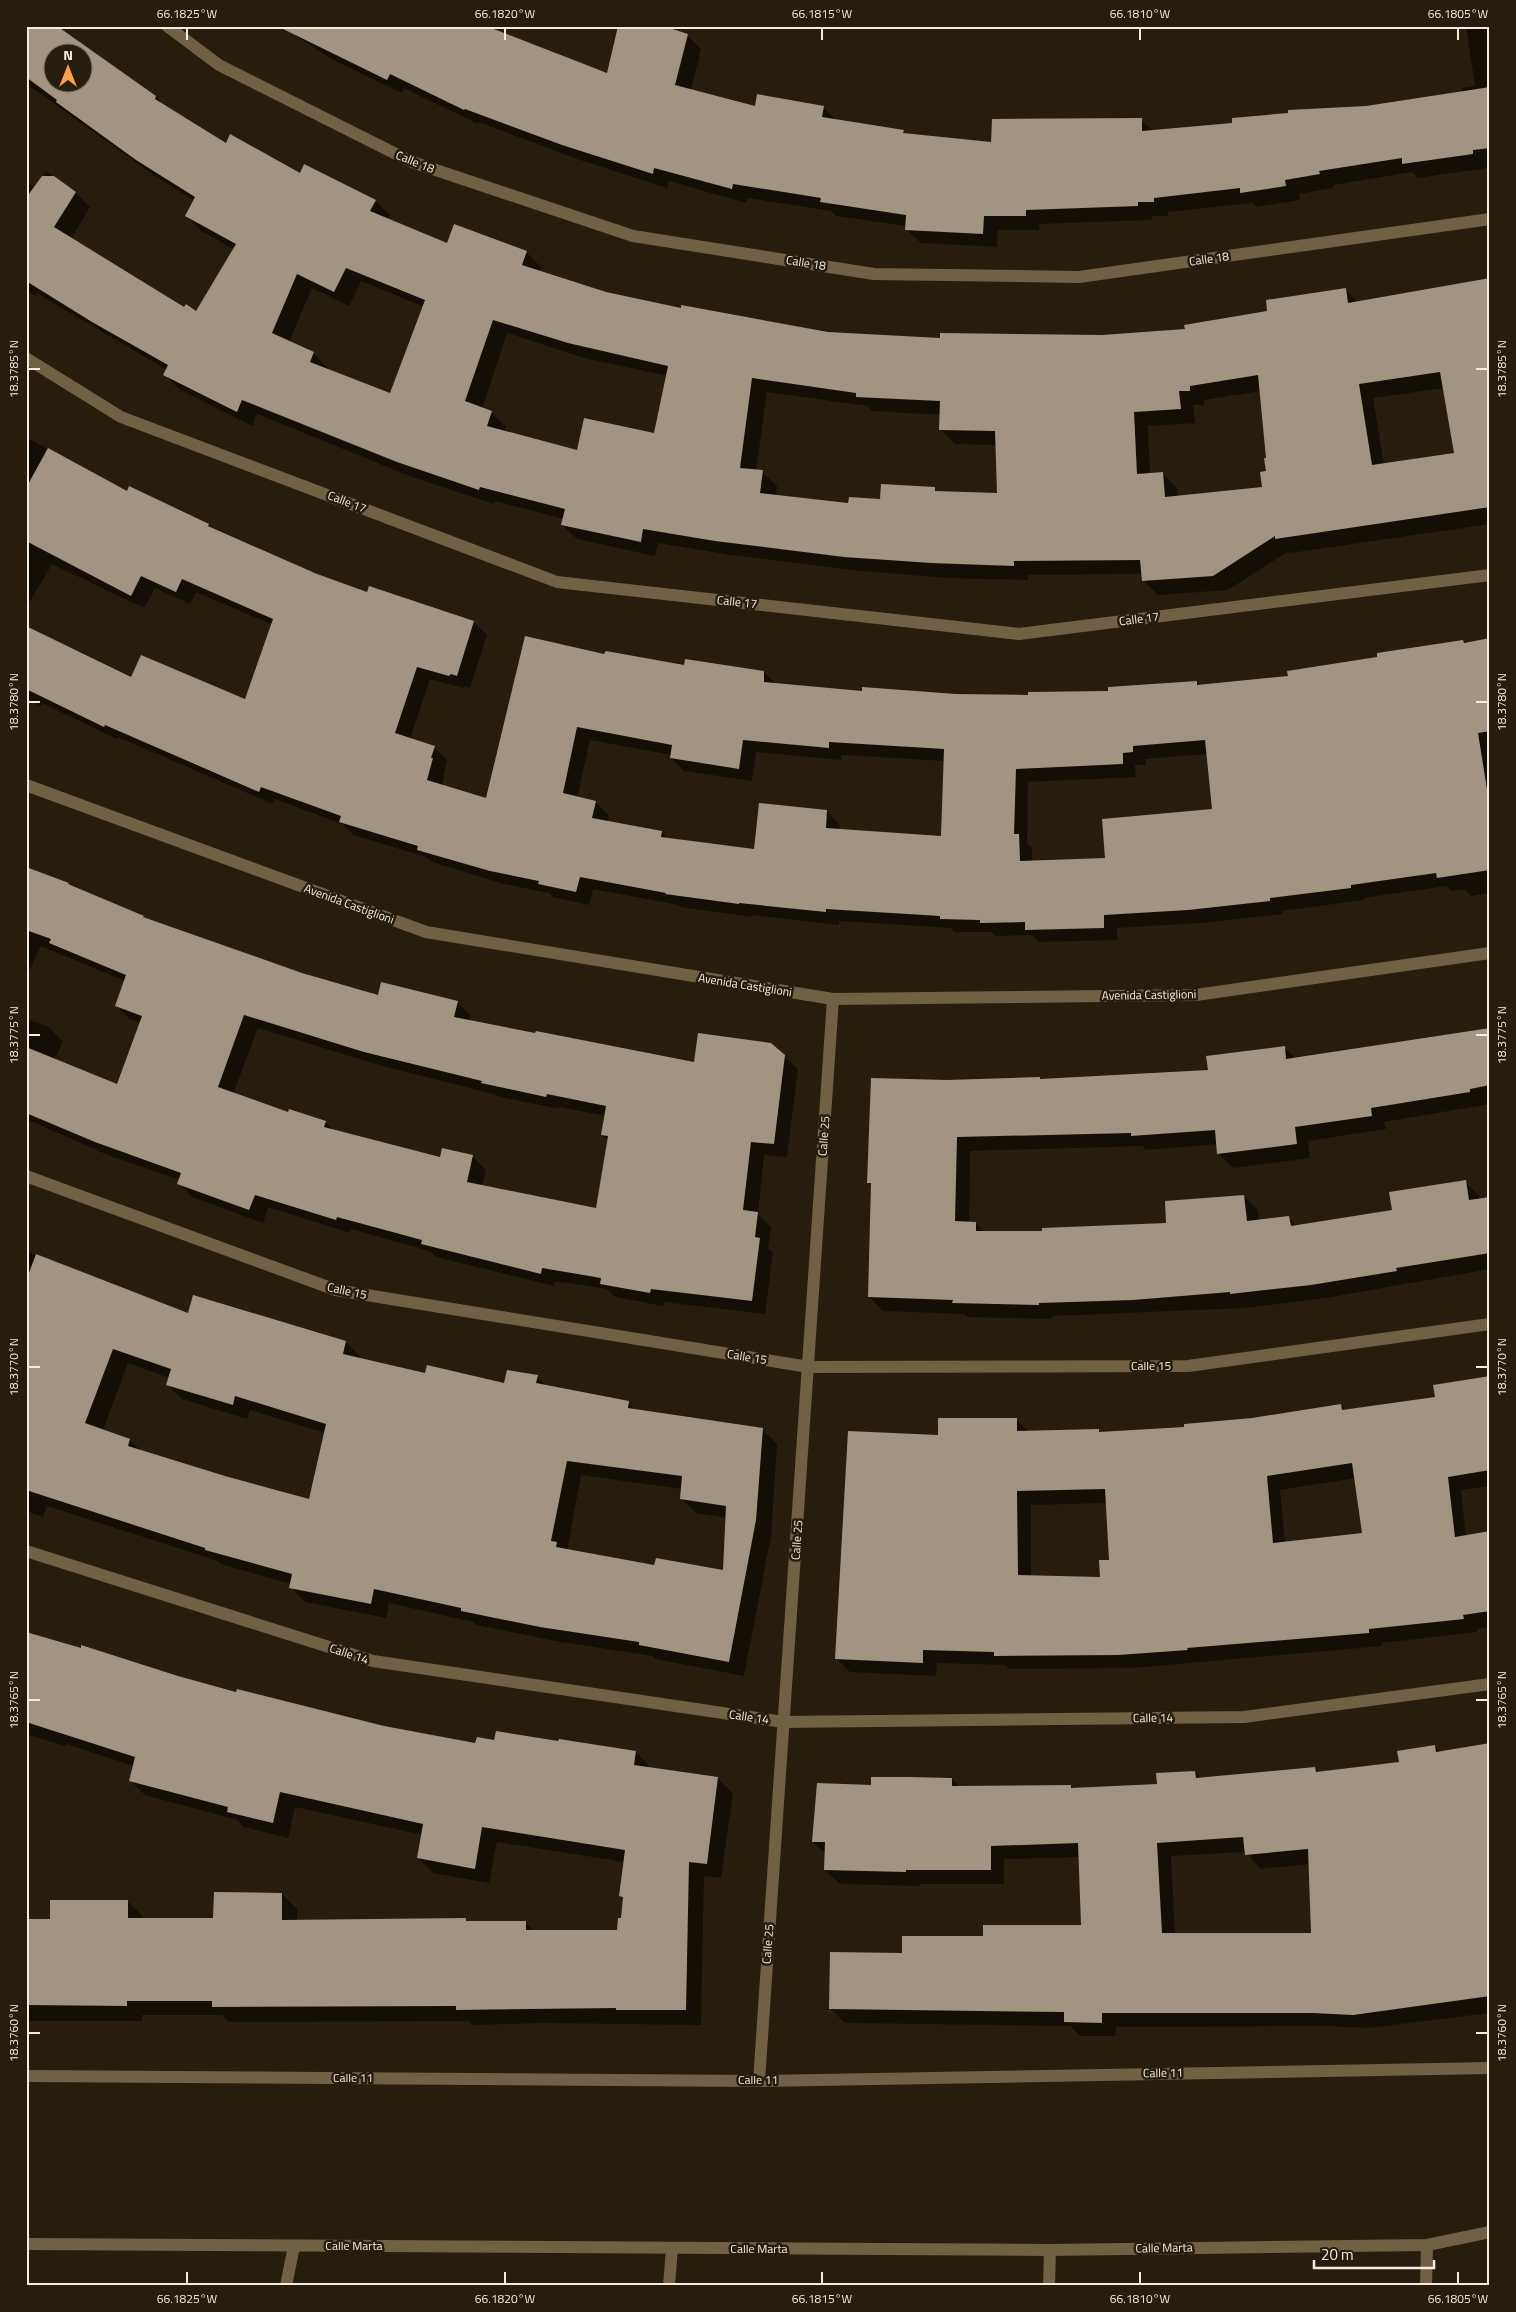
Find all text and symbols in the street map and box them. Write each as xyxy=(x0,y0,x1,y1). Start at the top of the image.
text: 66.1825°W xyxy=(157,4,217,23)
text: 66.1820°W xyxy=(475,4,535,23)
text: 66.1815°W xyxy=(792,4,852,23)
text: 66.1810°W xyxy=(1110,4,1170,23)
text: 66.1805°W xyxy=(1428,4,1488,23)
north arrow xyxy=(42,42,92,92)
text: N xyxy=(63,44,73,65)
street label: Calle 18 xyxy=(393,145,438,178)
street label: Calle 18 xyxy=(1188,246,1230,271)
street label: Calle 18 xyxy=(785,250,828,275)
text: 18.3785°N xyxy=(4,340,23,398)
text: 18.3785°N xyxy=(1492,340,1511,398)
street label: Calle 17 xyxy=(325,485,369,518)
street label: Calle 17 xyxy=(716,590,758,613)
street label: Calle 17 xyxy=(1118,607,1160,630)
text: 18.3780°N xyxy=(4,673,23,731)
text: 18.3780°N xyxy=(1492,673,1511,731)
street label: Avenida Castiglioni xyxy=(301,878,397,929)
street label: Avenida Castiglioni xyxy=(697,968,793,1001)
street label: Avenida Castiglioni xyxy=(1101,984,1196,1005)
text: 18.3775°N xyxy=(4,1006,23,1064)
text: 18.3775°N xyxy=(1492,1006,1511,1064)
street label: Calle 25 xyxy=(813,1115,834,1157)
street label: Calle 15 xyxy=(325,1277,369,1304)
text: 18.3770°N xyxy=(4,1338,23,1396)
text: 18.3770°N xyxy=(1492,1338,1511,1396)
street label: Calle 15 xyxy=(726,1344,769,1369)
street label: Calle 15 xyxy=(1131,1356,1171,1375)
street label: Calle 25 xyxy=(786,1519,807,1561)
street label: Calle 14 xyxy=(327,1638,371,1669)
text: 18.3765°N xyxy=(4,1671,23,1729)
text: 18.3765°N xyxy=(1492,1671,1511,1729)
street label: Calle 14 xyxy=(728,1704,771,1729)
street label: Calle 14 xyxy=(1133,1708,1174,1727)
street label: Calle 25 xyxy=(757,1923,778,1965)
text: 18.3760°N xyxy=(4,2004,23,2062)
text: 18.3760°N xyxy=(1492,2004,1511,2062)
street label: Calle 11 xyxy=(1143,2063,1183,2082)
street label: Calle 11 xyxy=(333,2068,373,2087)
street label: Calle 11 xyxy=(738,2070,778,2089)
street label: Calle Marta xyxy=(325,2236,383,2255)
scale bar xyxy=(1314,2237,1434,2269)
street label: Calle Marta xyxy=(1135,2238,1193,2257)
street label: Calle Marta xyxy=(730,2239,788,2258)
text: 20 m xyxy=(1321,2243,1354,2266)
text: 66.1825°W xyxy=(157,2289,217,2308)
text: 66.1820°W xyxy=(475,2289,535,2308)
text: 66.1815°W xyxy=(792,2289,852,2308)
text: 66.1810°W xyxy=(1110,2289,1170,2308)
text: 66.1805°W xyxy=(1428,2289,1488,2308)

